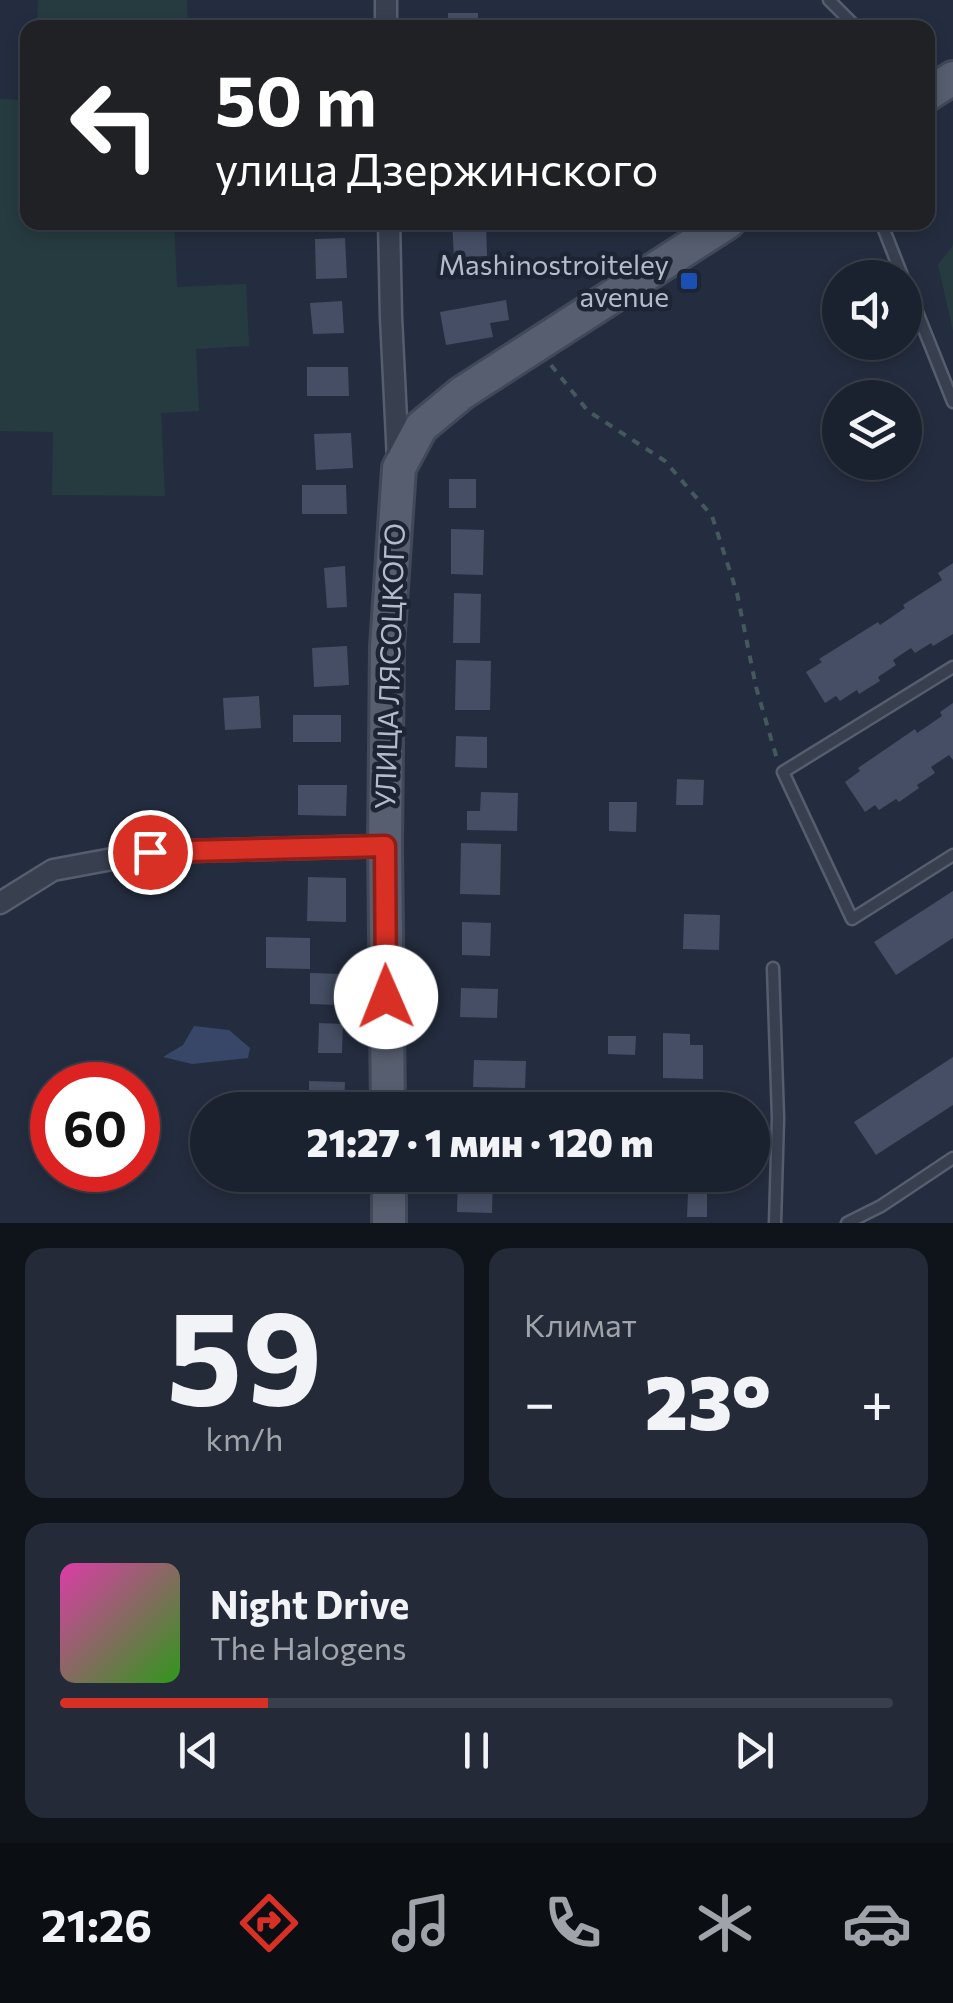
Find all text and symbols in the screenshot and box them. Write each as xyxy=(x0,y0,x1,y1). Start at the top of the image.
text: 50 m xyxy=(215,55,377,140)
icon: left xyxy=(50,60,180,190)
text: улица Дзержинского xyxy=(215,140,658,195)
place label: Mashinostroiteley avenue xyxy=(439,247,669,313)
map controls xyxy=(822,260,922,480)
button: sound xyxy=(822,260,922,360)
marker: Mashinostroiteley avenue xyxy=(678,270,700,292)
button: layers xyxy=(822,380,922,480)
street label: УЛИЦА ЛЯСОЦКОГО xyxy=(367,522,411,810)
pin xyxy=(108,810,193,895)
icon: arrive xyxy=(123,825,178,880)
position arrow xyxy=(334,945,438,1049)
speed limit sign: 60 xyxy=(30,1062,160,1192)
text: 21:27 · 1 мин · 120 m xyxy=(306,1118,654,1165)
text: 59 xyxy=(166,1273,323,1432)
text: Климат xyxy=(524,1304,637,1344)
text: 23° xyxy=(645,1354,771,1445)
text: − xyxy=(524,1367,555,1434)
text: + xyxy=(861,1367,893,1434)
text: km/h xyxy=(206,1418,283,1458)
text: Night Drive xyxy=(210,1580,409,1627)
text: The Halogens xyxy=(210,1627,407,1667)
icon: previous xyxy=(171,1723,226,1778)
icon: pause xyxy=(449,1723,504,1778)
icon: next xyxy=(727,1723,782,1778)
icon: directions xyxy=(234,1888,304,1958)
icon: music xyxy=(386,1888,456,1958)
icon: phone xyxy=(538,1888,608,1958)
icon: climate xyxy=(690,1888,760,1958)
icon: car xyxy=(842,1888,912,1958)
text: 21:26 xyxy=(41,1896,152,1951)

